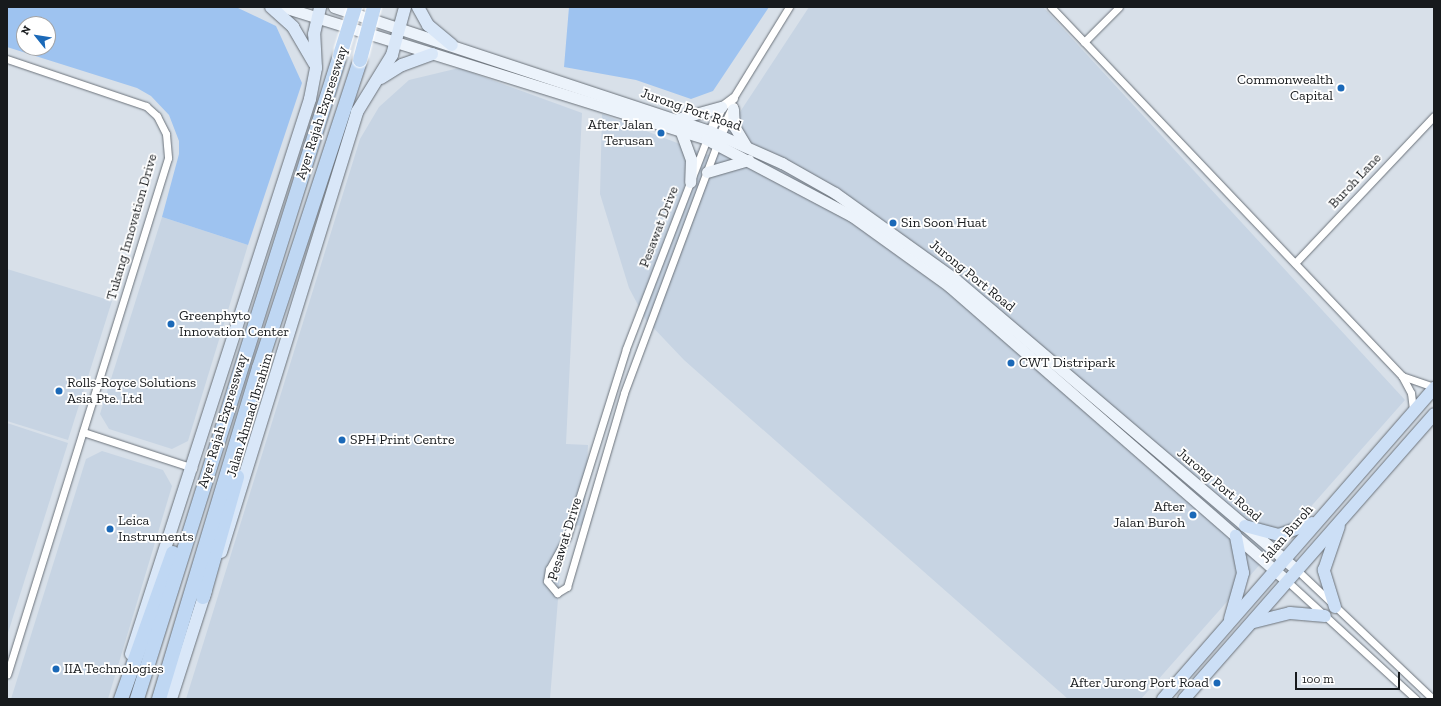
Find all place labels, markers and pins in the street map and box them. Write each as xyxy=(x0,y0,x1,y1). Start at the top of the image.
place label: Commonwealth Capital xyxy=(1237,72,1333,104)
marker: Commonwealth Capital xyxy=(1336,83,1346,93)
place label: After Jalan Terusan xyxy=(587,117,653,150)
marker: After Jalan Terusan xyxy=(656,128,666,138)
place label: Sin Soon Huat xyxy=(901,215,987,231)
marker: Sin Soon Huat xyxy=(888,218,898,228)
place label: Greenphyto Innovation Center xyxy=(179,308,289,340)
marker: Greenphyto Innovation Center xyxy=(166,319,176,329)
place label: CWT Distripark xyxy=(1019,355,1115,371)
marker: CWT Distripark xyxy=(1006,358,1016,368)
place label: Rolls-Royce Solutions Asia Pte. Ltd xyxy=(67,375,196,408)
marker: Rolls-Royce Solutions Asia Pte. Ltd xyxy=(54,386,64,396)
place label: SPH Print Centre xyxy=(350,432,455,448)
marker: SPH Print Centre xyxy=(337,435,347,445)
place label: After Jalan Buroh xyxy=(1113,499,1185,532)
marker: After Jalan Buroh xyxy=(1188,510,1198,520)
place label: Leica Instruments xyxy=(118,513,194,546)
marker: Leica Instruments xyxy=(105,524,115,534)
place label: IIA Technologies xyxy=(64,661,164,677)
marker: IIA Technologies xyxy=(51,664,61,674)
place label: After Jurong Port Road xyxy=(1069,675,1209,691)
marker: After Jurong Port Road xyxy=(1212,678,1222,688)

